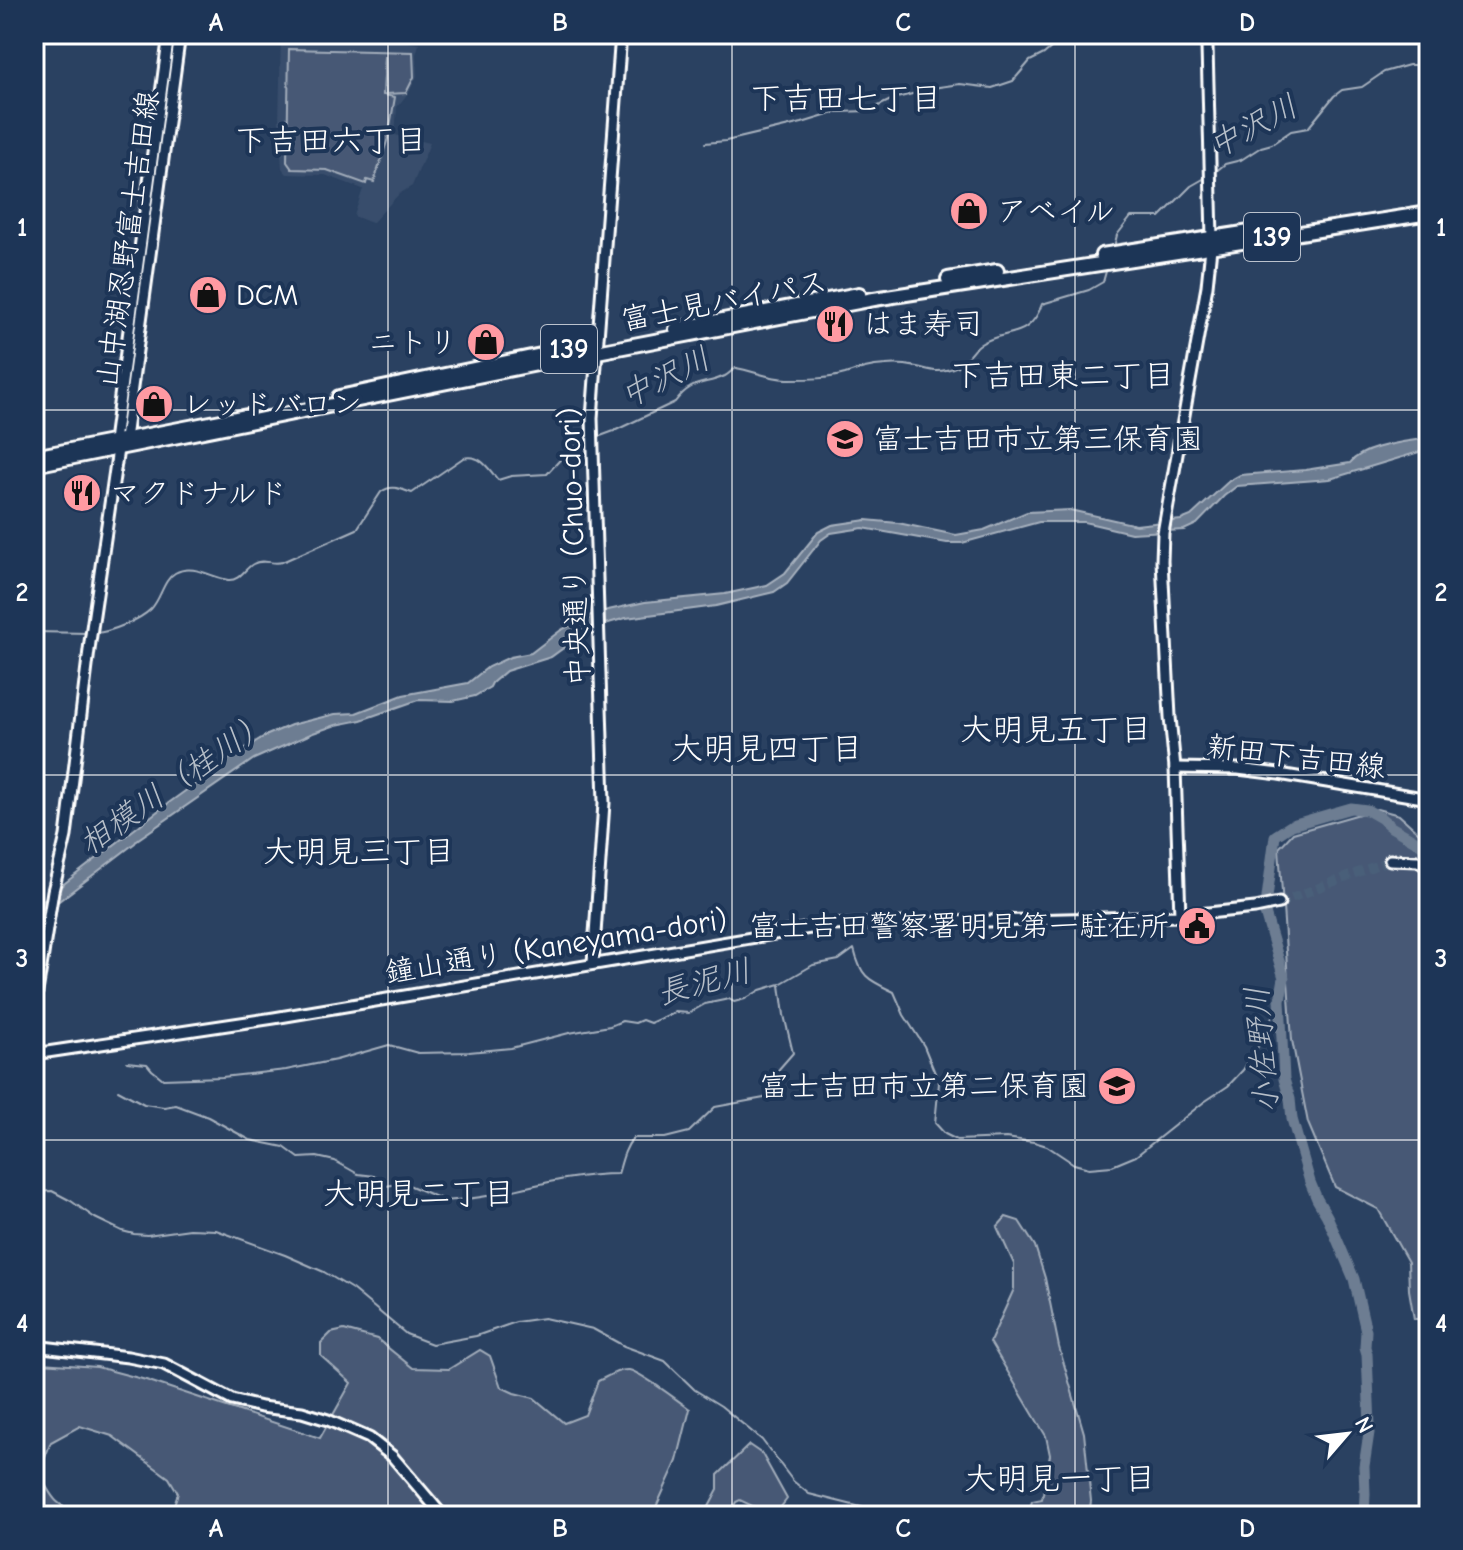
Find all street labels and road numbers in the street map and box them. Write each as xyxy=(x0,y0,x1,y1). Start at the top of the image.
street label: 山中湖忍野富士吉田線 xyxy=(90,88,166,390)
road number: 139 xyxy=(1244,213,1300,261)
street label: 富士見バイパス xyxy=(618,264,830,338)
road number: 139 xyxy=(541,325,597,373)
street label: 中央通り (Chuo-dori) xyxy=(552,407,596,687)
street label: 新田下吉田線 xyxy=(1205,729,1387,785)
street label: 鐘山通り (Kaneyama-dori) xyxy=(382,902,730,990)

